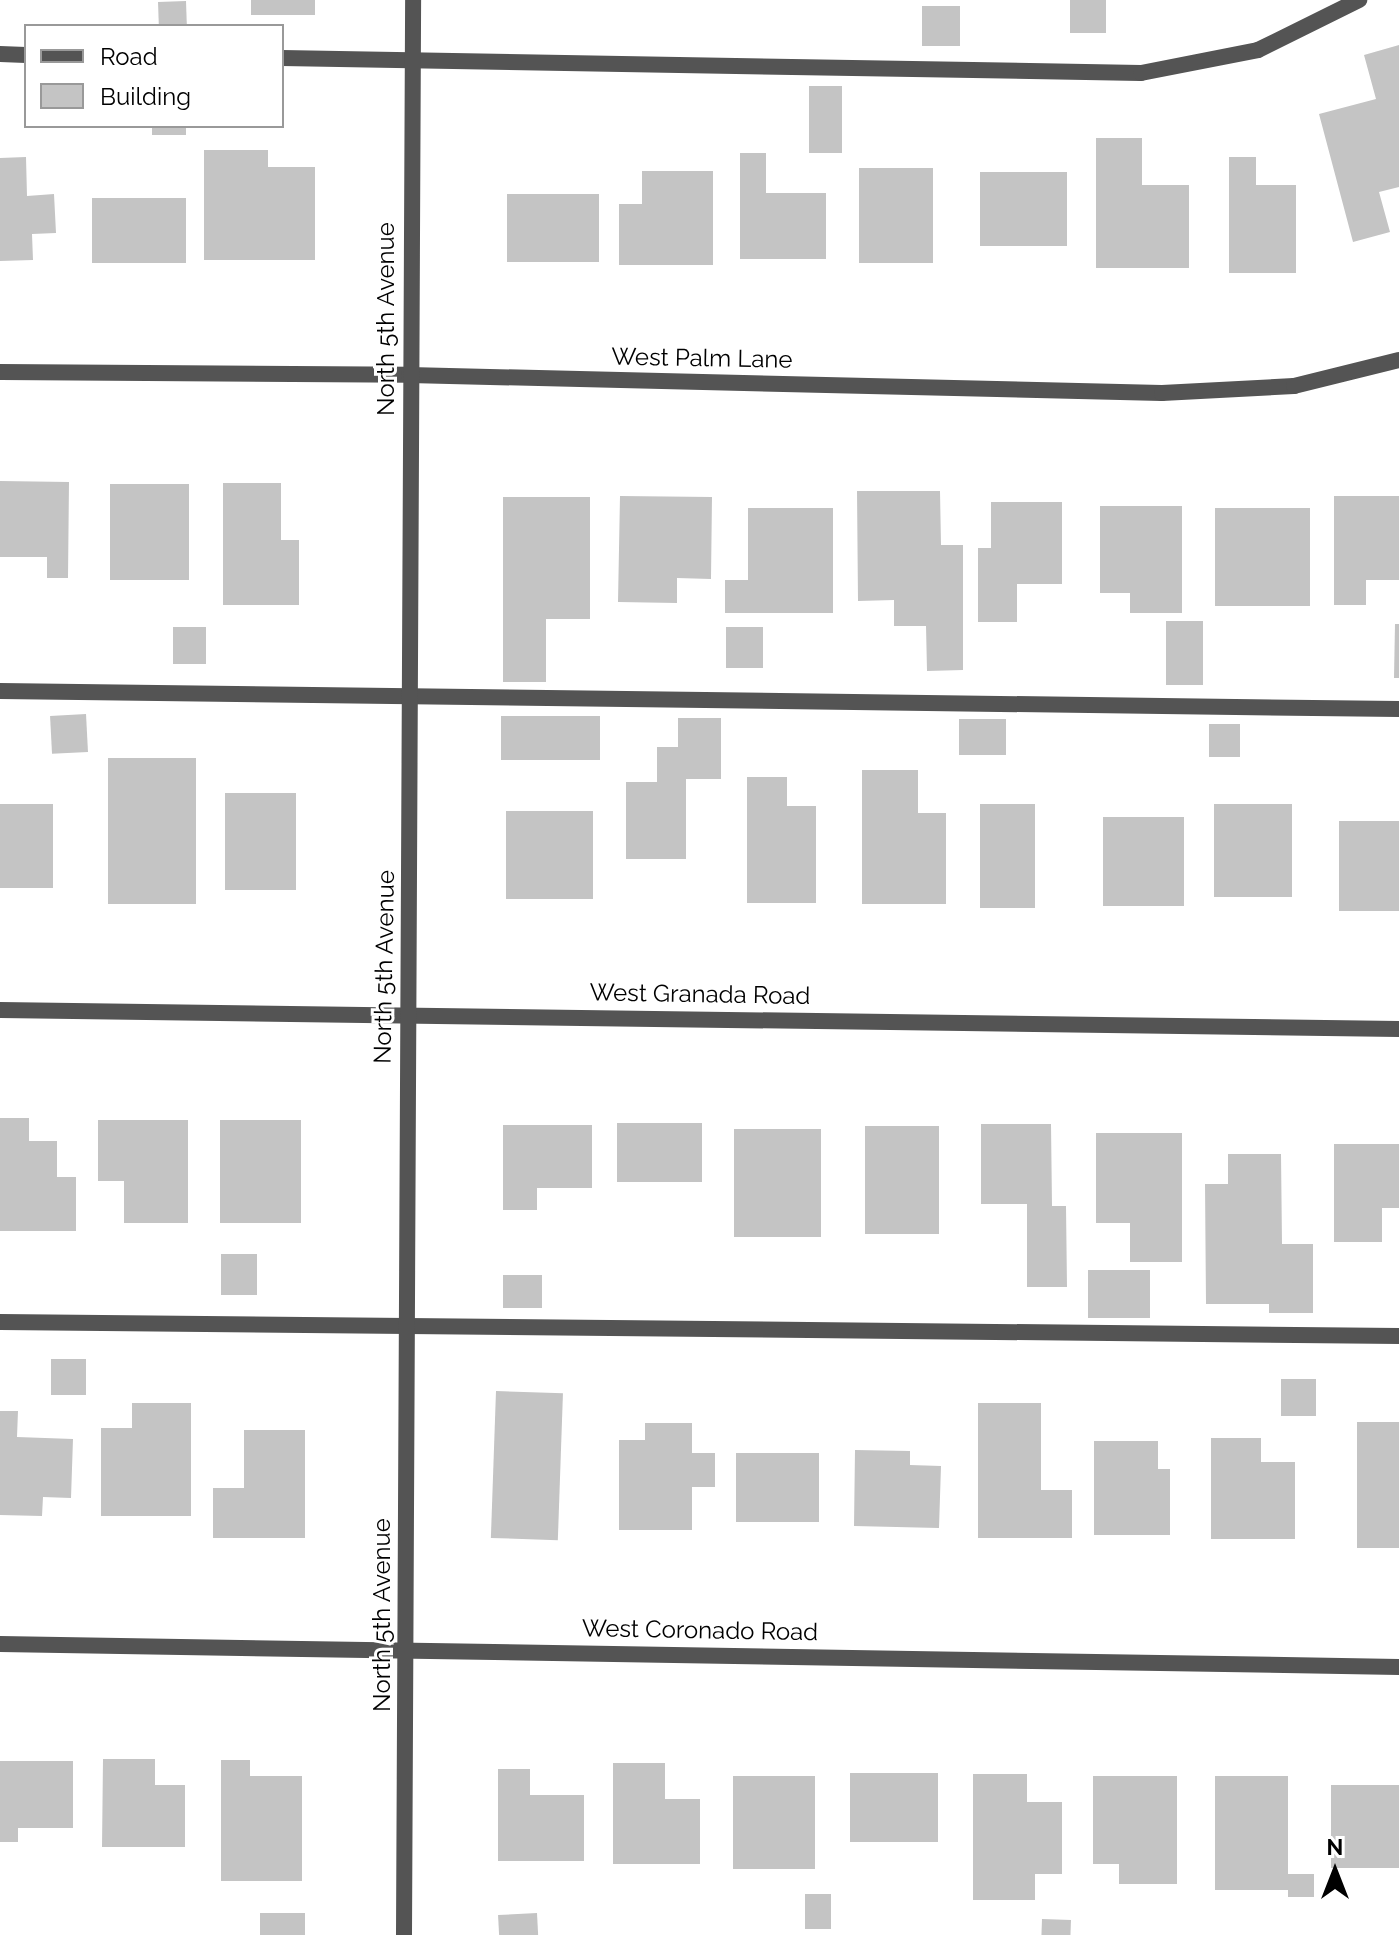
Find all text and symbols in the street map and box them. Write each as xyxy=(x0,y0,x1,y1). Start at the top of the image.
legend xyxy=(24,24,284,128)
text: Road xyxy=(100,42,158,71)
text: Building xyxy=(100,82,191,111)
street label: North 5th Avenue xyxy=(372,222,400,416)
street label: West Palm Lane xyxy=(611,342,793,374)
street label: North 5th Avenue xyxy=(368,869,400,1065)
street label: West Granada Road xyxy=(589,978,811,1010)
street label: North 5th Avenue xyxy=(368,1518,396,1712)
street label: West Coronado Road xyxy=(582,1614,818,1646)
north arrow xyxy=(1295,1831,1375,1911)
text: N xyxy=(1327,1834,1343,1860)

